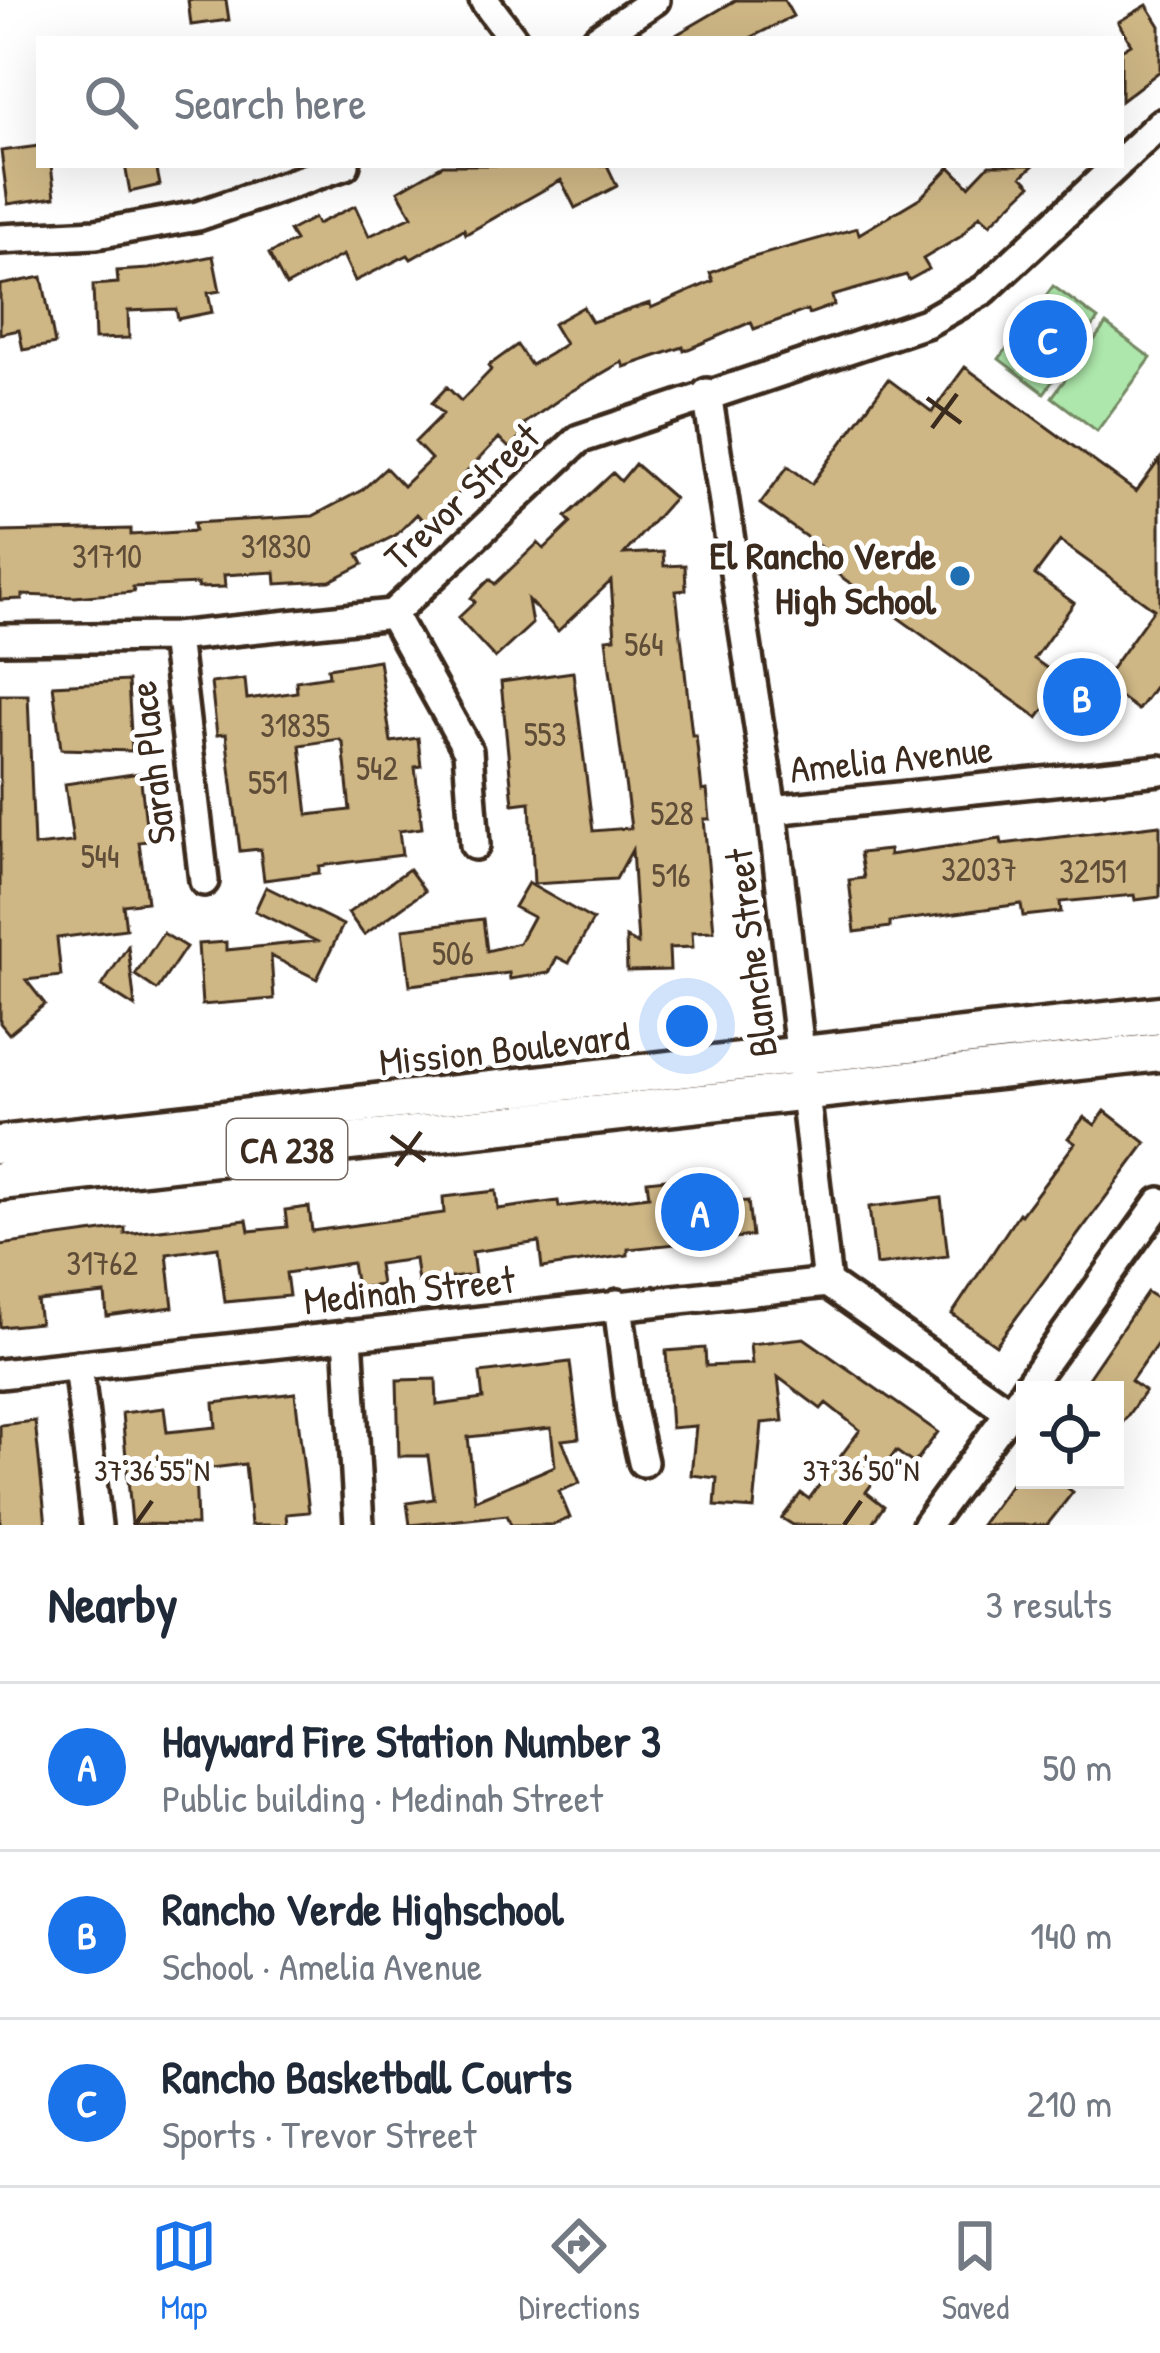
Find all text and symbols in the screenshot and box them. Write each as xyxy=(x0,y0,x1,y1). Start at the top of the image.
search box xyxy=(36,36,1124,168)
icon: search xyxy=(78,69,144,135)
text: Search here xyxy=(174,72,366,133)
pin: C xyxy=(1009,294,1087,384)
street label: Trevor Street xyxy=(372,410,551,582)
house number: 31830 xyxy=(241,524,311,568)
place label: El Rancho Verde High School xyxy=(709,528,937,627)
house number: 31710 xyxy=(72,534,142,578)
marker: El Rancho Verde High School xyxy=(947,563,973,589)
house number: 564 xyxy=(624,622,664,666)
pin: B xyxy=(1043,652,1121,742)
street label: Sarah Place xyxy=(115,678,187,848)
house number: 31835 xyxy=(260,703,330,747)
house number: 553 xyxy=(524,712,566,756)
street label: Amelia Avenue xyxy=(787,721,995,795)
house number: 542 xyxy=(356,746,398,790)
house number: 551 xyxy=(248,760,288,804)
house number: 528 xyxy=(650,791,694,835)
house number: 544 xyxy=(81,834,119,878)
street label: Blanche Street xyxy=(711,845,789,1060)
house number: 32037 xyxy=(941,847,1017,891)
house number: 32151 xyxy=(1059,849,1127,893)
house number: 516 xyxy=(651,853,691,897)
house number: 506 xyxy=(432,931,474,975)
your location xyxy=(657,996,717,1056)
street label: Mission Boulevard xyxy=(376,1009,632,1087)
road number: CA 238 xyxy=(227,1119,347,1179)
pin: A xyxy=(661,1167,739,1257)
house number: 31762 xyxy=(66,1241,138,1285)
street label: Medinah Street xyxy=(301,1252,518,1326)
map controls xyxy=(1016,1381,1124,1489)
button: locate xyxy=(1016,1381,1124,1489)
text: 37°36'55"N xyxy=(94,1450,210,1490)
text: 37°36'50"N xyxy=(803,1450,919,1490)
text: Nearby xyxy=(48,1569,178,1638)
text: 3 results xyxy=(986,1577,1112,1630)
text: Hayward Fire Station Number 3 xyxy=(162,1710,661,1771)
text: A xyxy=(77,1740,97,1793)
text: 50 m xyxy=(1043,1740,1112,1793)
text: Public building · Medinah Street xyxy=(162,1771,603,1824)
text: Rancho Verde Highschool xyxy=(162,1878,564,1939)
text: B xyxy=(77,1908,97,1961)
text: 140 m xyxy=(1030,1908,1112,1961)
text: School · Amelia Avenue xyxy=(162,1939,482,1992)
text: Rancho Basketball Courts xyxy=(162,2046,572,2107)
text: C xyxy=(76,2076,98,2129)
text: 210 m xyxy=(1027,2076,1112,2129)
text: Sports · Trevor Street xyxy=(162,2107,476,2160)
tab: Map xyxy=(151,2213,217,2329)
tab: Directions xyxy=(519,2213,640,2329)
tab: Saved xyxy=(942,2213,1009,2329)

